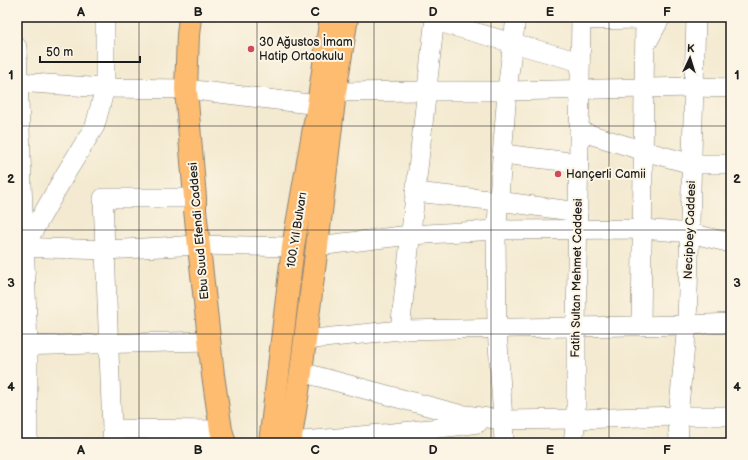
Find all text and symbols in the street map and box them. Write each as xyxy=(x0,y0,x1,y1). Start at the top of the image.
text: A xyxy=(76,4,85,20)
text: B xyxy=(193,4,203,20)
text: C xyxy=(310,4,320,20)
text: D xyxy=(428,4,438,20)
text: E xyxy=(546,4,555,20)
text: F xyxy=(663,4,671,20)
place label: 30 Ağustos İmam Hatip Ortaokulu xyxy=(259,34,353,64)
scale bar xyxy=(40,38,140,64)
north arrow xyxy=(670,38,710,78)
text: K xyxy=(686,42,695,55)
marker: 30 Ağustos İmam Hatip Ortaokulu xyxy=(246,44,256,54)
text: 50 m xyxy=(46,45,73,60)
text: 1 xyxy=(8,67,14,83)
text: 1 xyxy=(734,67,740,83)
street label: Ebu Suud Efendi Caddesi xyxy=(186,161,212,300)
place label: Hançerli Camii xyxy=(566,167,646,182)
marker: Hançerli Camii xyxy=(553,169,563,179)
text: 2 xyxy=(7,171,15,187)
text: 2 xyxy=(733,171,741,187)
street label: Necipbey Caddesi xyxy=(681,180,699,280)
street label: 100. Yıl Bulvarı xyxy=(284,191,310,269)
street label: Fatih Sultan Mehmet Caddesi xyxy=(568,198,586,358)
text: 3 xyxy=(7,275,15,291)
text: 3 xyxy=(733,275,741,291)
text: 4 xyxy=(7,379,15,395)
text: 4 xyxy=(733,379,741,395)
text: A xyxy=(76,442,85,458)
text: B xyxy=(193,442,203,458)
text: C xyxy=(310,442,320,458)
text: D xyxy=(428,442,438,458)
text: E xyxy=(546,442,555,458)
text: F xyxy=(663,442,671,458)

